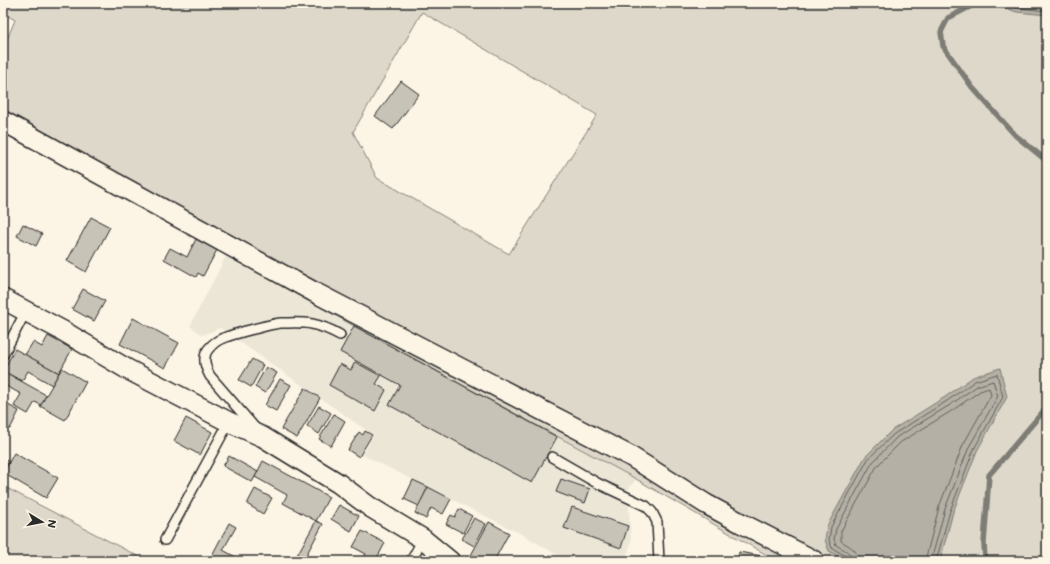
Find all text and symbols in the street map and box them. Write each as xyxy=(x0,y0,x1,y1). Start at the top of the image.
north arrow xyxy=(22,502,62,542)
text: N xyxy=(44,518,60,529)

